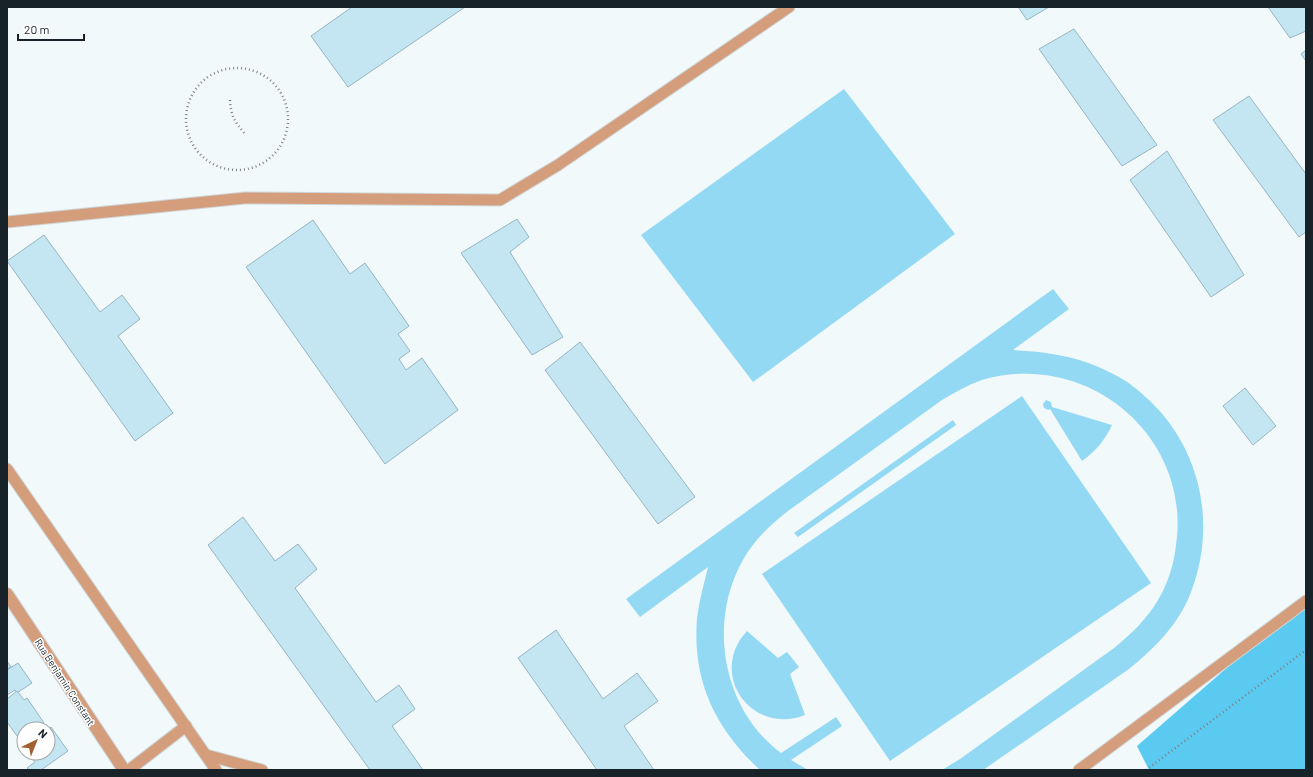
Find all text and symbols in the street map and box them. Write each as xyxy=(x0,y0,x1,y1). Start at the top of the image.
scale bar xyxy=(18,16,84,42)
text: 20 m xyxy=(24,22,50,36)
street label: Rua Benjamin Constant xyxy=(33,636,98,728)
north arrow xyxy=(16,721,56,761)
text: N xyxy=(36,726,50,741)

